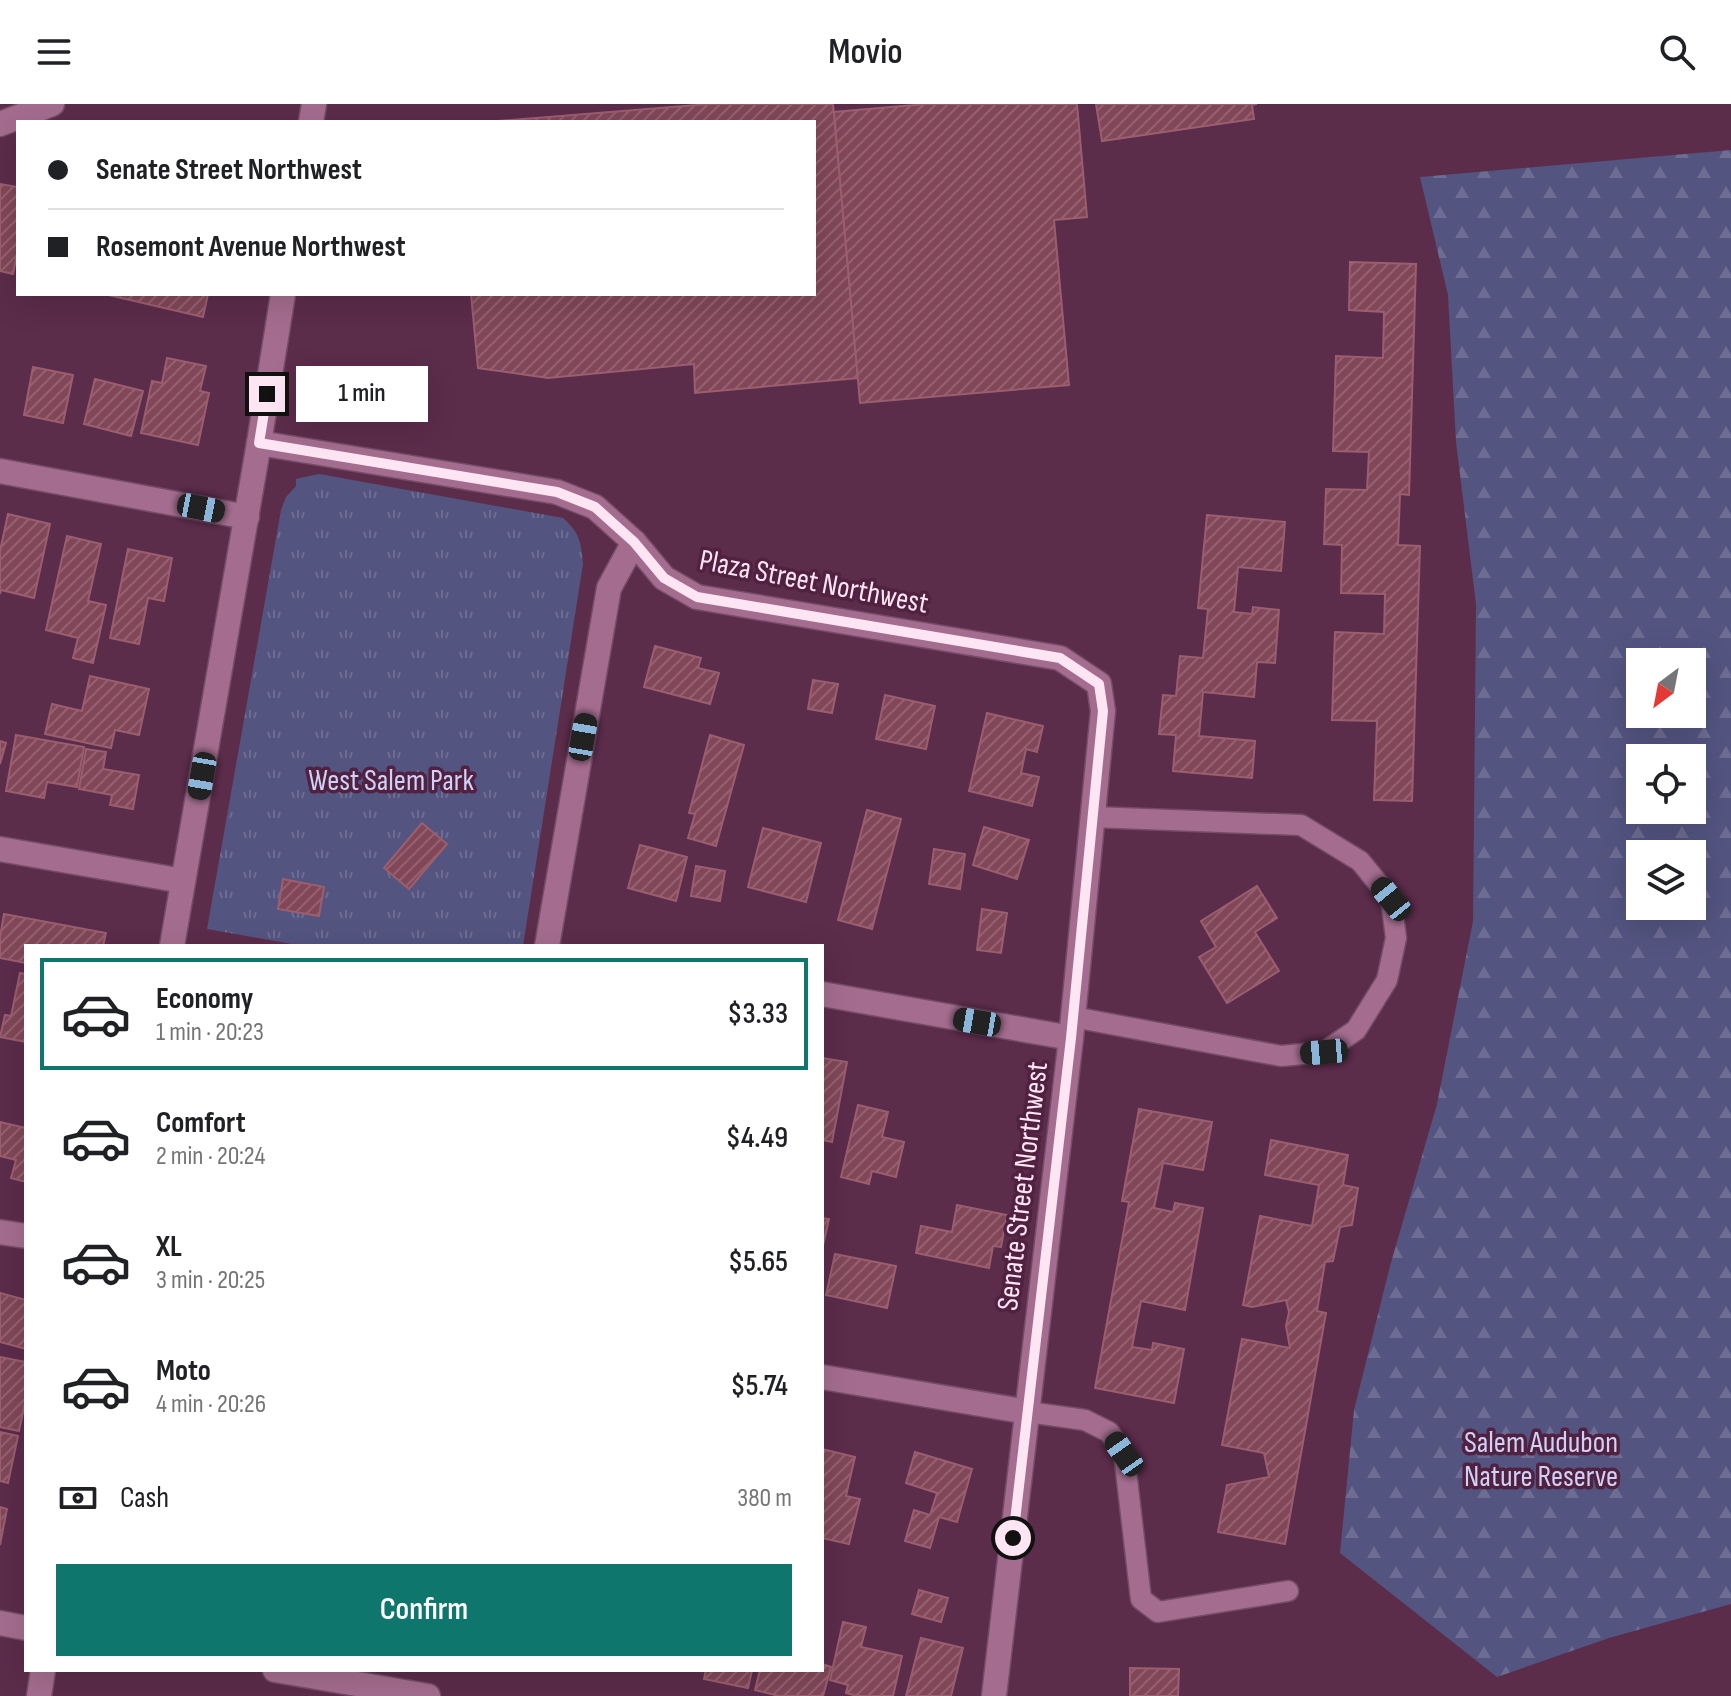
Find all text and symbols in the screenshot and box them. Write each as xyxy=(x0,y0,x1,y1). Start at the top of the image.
icon: menu xyxy=(32,30,76,74)
icon: search xyxy=(1655,30,1699,74)
text: Movio xyxy=(828,31,903,74)
text: Senate Street Northwest xyxy=(96,152,362,188)
text: Rosemont Avenue Northwest xyxy=(96,229,406,265)
callout: 1 min xyxy=(295,366,427,422)
route end xyxy=(249,376,285,412)
text: 1 min xyxy=(338,378,386,409)
car xyxy=(175,492,227,524)
street label: Plaza Street Northwest xyxy=(696,542,931,622)
north arrow xyxy=(1626,648,1706,728)
map controls xyxy=(1626,648,1706,920)
car xyxy=(567,711,599,763)
button: locate xyxy=(1626,744,1706,824)
car xyxy=(186,750,218,802)
park label: West Salem Park xyxy=(308,763,474,799)
button: layers xyxy=(1626,840,1706,920)
car xyxy=(1367,873,1415,925)
icon: car xyxy=(60,978,132,1050)
text: Economy xyxy=(156,981,253,1017)
text: $3.33 xyxy=(727,996,788,1032)
car xyxy=(951,1006,1003,1038)
text: 1 min · 20:23 xyxy=(156,1017,264,1048)
car xyxy=(1299,1038,1349,1066)
street label: Senate Street Northwest xyxy=(990,1060,1056,1313)
icon: car xyxy=(60,1102,132,1174)
text: Comfort xyxy=(156,1105,246,1141)
text: $4.49 xyxy=(726,1120,788,1156)
text: 2 min · 20:24 xyxy=(156,1141,265,1172)
icon: car xyxy=(60,1226,132,1298)
text: XL xyxy=(156,1229,182,1265)
text: $5.65 xyxy=(728,1244,788,1280)
text: 3 min · 20:25 xyxy=(156,1265,265,1296)
icon: car xyxy=(60,1350,132,1422)
text: Moto xyxy=(156,1353,211,1389)
text: $5.74 xyxy=(731,1368,788,1404)
text: 4 min · 20:26 xyxy=(156,1389,266,1420)
park label: Salem Audubon Nature Reserve xyxy=(1464,1425,1618,1495)
car xyxy=(1100,1427,1148,1481)
icon: cash xyxy=(56,1476,100,1520)
text: Cash xyxy=(120,1480,169,1516)
text: 380 m xyxy=(737,1483,792,1514)
route start xyxy=(995,1520,1031,1556)
button: Confirm xyxy=(56,1564,792,1656)

